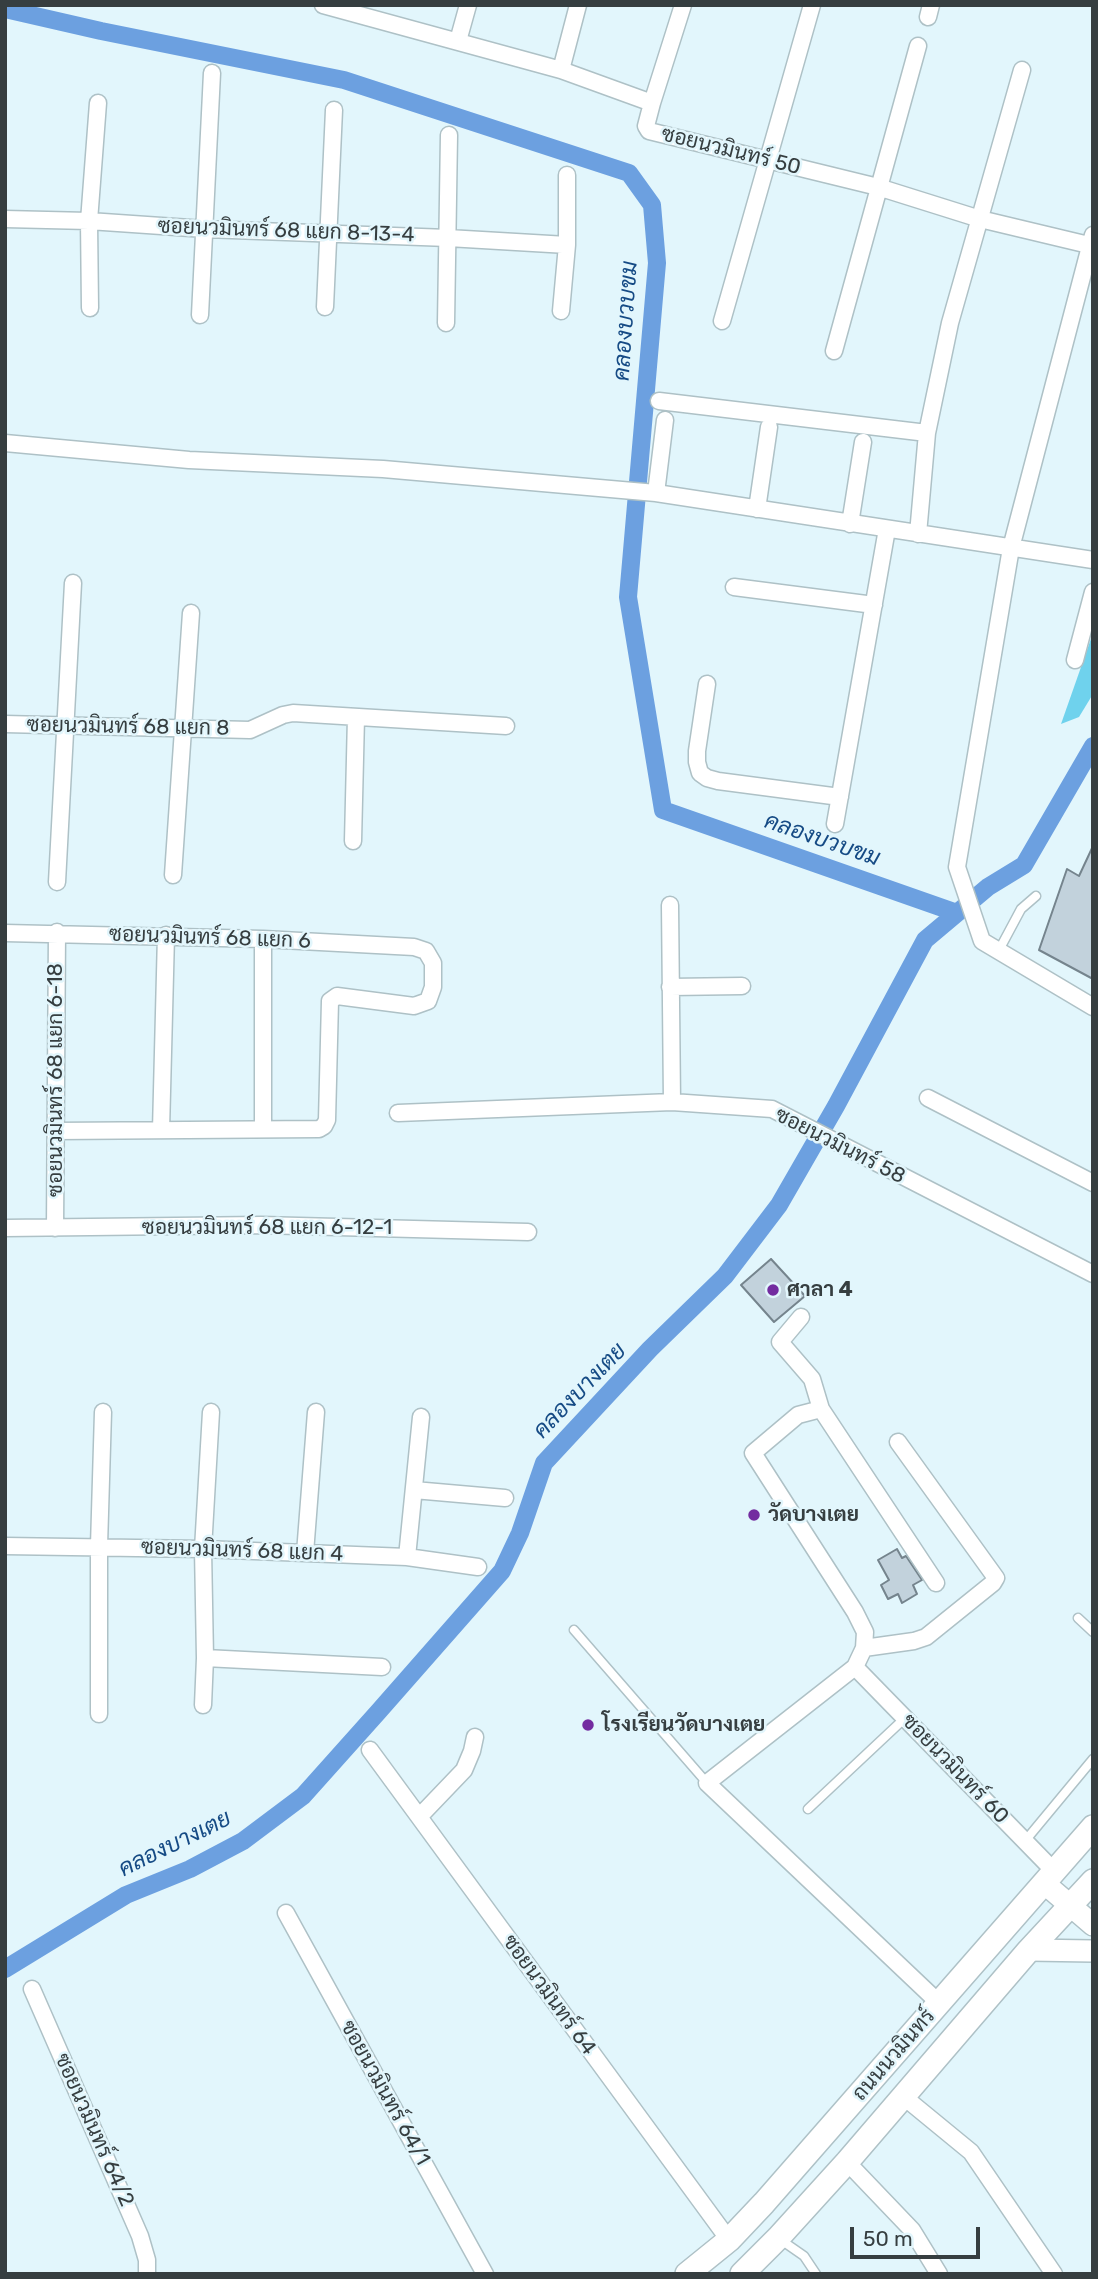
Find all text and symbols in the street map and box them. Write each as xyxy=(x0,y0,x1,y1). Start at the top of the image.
street label: ซอยนวมินทร์ 50 xyxy=(659,122,803,180)
street label: ซอยนวมินทร์ 68 แยก 8-13-4 xyxy=(157,214,415,248)
water label: คลองบวบขม xyxy=(608,260,644,382)
street label: ซอยนวมินทร์ 68 แยก 8 xyxy=(26,713,230,741)
water label: คลองบวบขม xyxy=(761,807,883,873)
street label: ซอยนวมินทร์ 68 แยก 6 xyxy=(109,922,311,954)
street label: ซอยนวมินทร์ 68 แยก 6-18 xyxy=(43,963,69,1197)
street label: ซอยนวมินทร์ 58 xyxy=(771,1102,909,1190)
street label: ซอยนวมินทร์ 68 แยก 6-12-1 xyxy=(142,1215,392,1241)
place label: ศาลา 4 xyxy=(787,1277,853,1303)
marker: ศาลา 4 xyxy=(765,1282,781,1298)
water label: คลองบางเตย xyxy=(528,1338,632,1444)
place label: วัดบางเตย xyxy=(768,1502,859,1528)
marker: วัดบางเตย xyxy=(746,1507,762,1523)
street label: ซอยนวมินทร์ 68 แยก 4 xyxy=(140,1535,344,1567)
street label: ซอยนวมินทร์ 60 xyxy=(896,1709,1014,1829)
place label: โรงเรียนวัดบางเตย xyxy=(602,1712,765,1738)
marker: โรงเรียนวัดบางเตย xyxy=(580,1717,596,1733)
water label: คลองบางเตย xyxy=(114,1805,236,1883)
street label: ซอยนวมินทร์ 64 xyxy=(497,1930,601,2060)
street label: ถนนนวมินทร์ xyxy=(847,2004,941,2106)
street label: ซอยนวมินทร์ 64/1 xyxy=(335,2016,435,2170)
street label: ซอยนวมินทร์ 64/2 xyxy=(49,2050,139,2210)
scale bar xyxy=(853,2212,982,2256)
text: 50 m xyxy=(863,2226,913,2251)

